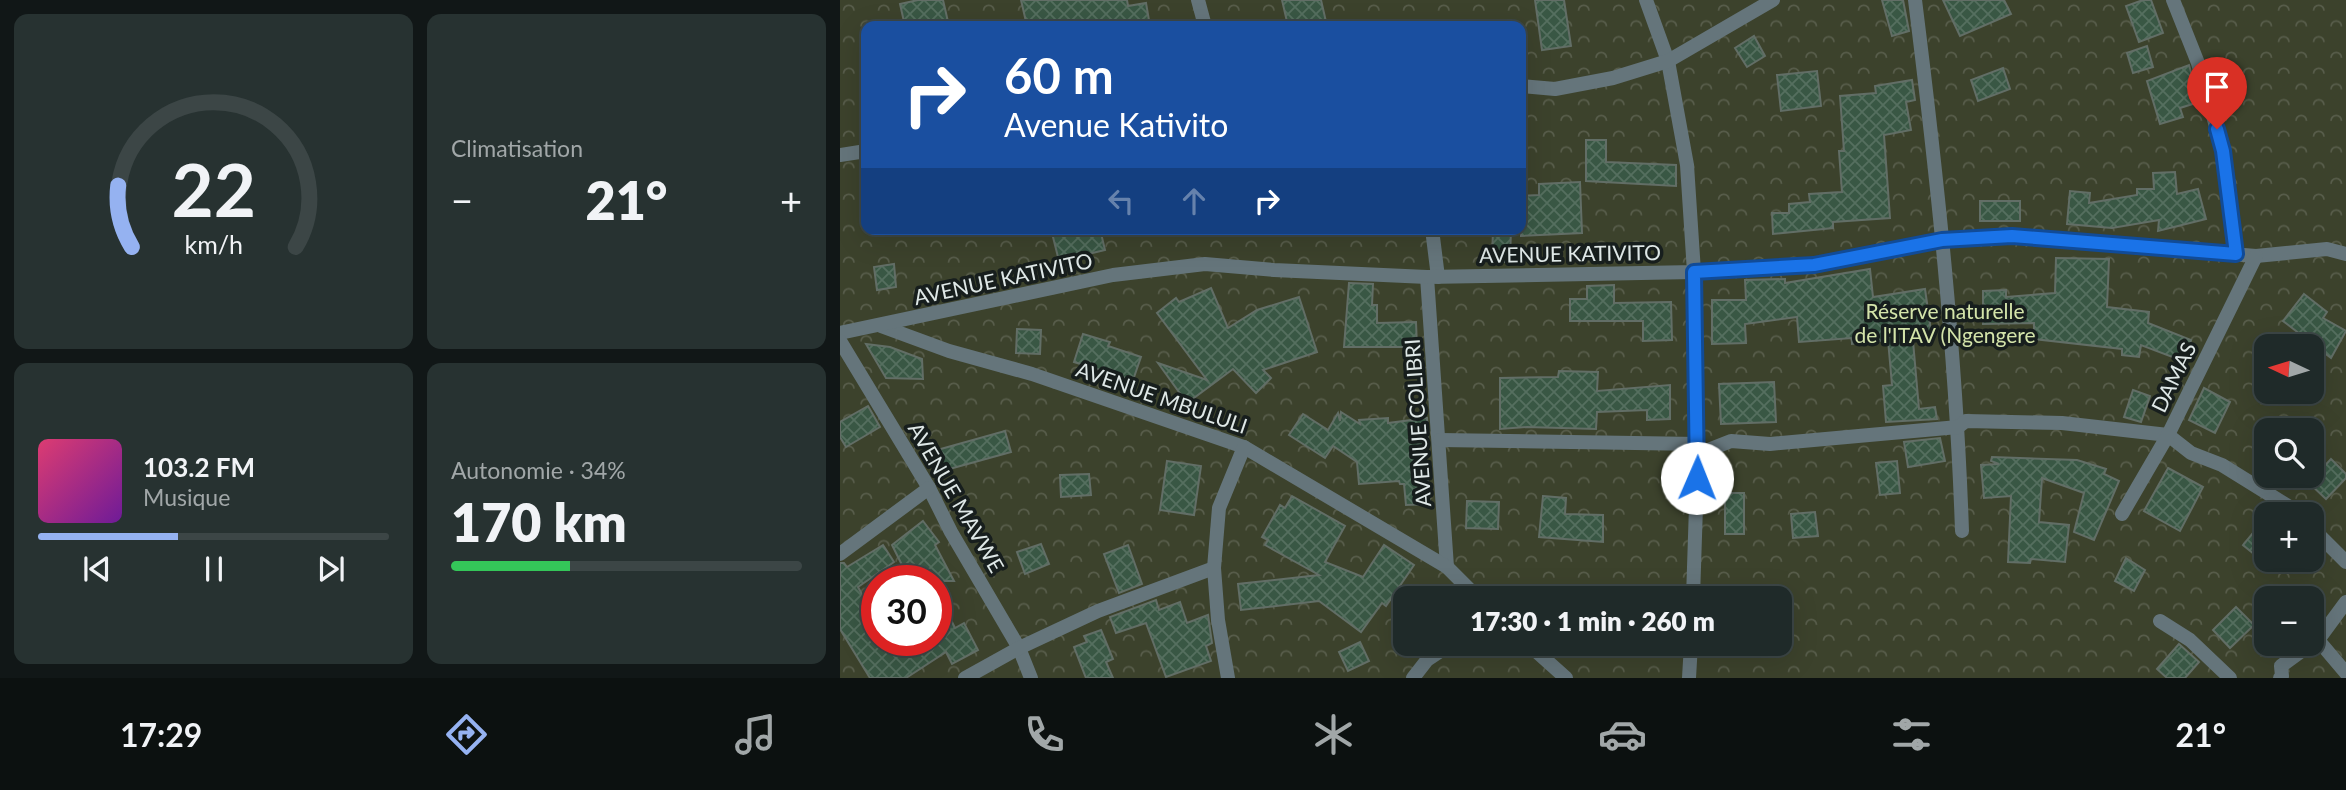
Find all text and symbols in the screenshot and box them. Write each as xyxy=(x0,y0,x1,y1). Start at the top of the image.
text: 60 m xyxy=(1004,46,1114,104)
icon: right xyxy=(889,49,980,140)
pin xyxy=(2187,57,2247,129)
icon: arrive xyxy=(2198,68,2236,106)
text: Avenue Kativito xyxy=(1004,105,1228,144)
text: Climatisation xyxy=(451,134,583,162)
text: 22 xyxy=(171,146,256,234)
text: 21° xyxy=(586,169,667,231)
text: − xyxy=(451,177,473,223)
text: + xyxy=(780,177,802,223)
icon: left xyxy=(1102,182,1140,220)
icon: ahead xyxy=(1175,182,1213,220)
icon: right xyxy=(1248,182,1286,220)
text: km/h xyxy=(184,229,243,259)
street label: AVENUE KATIVITO xyxy=(1479,239,1661,267)
street label: AVENUE KATIVITO xyxy=(911,247,1095,309)
park label: Réserve naturelle de l'ITAV (Ngengere xyxy=(1854,298,2036,347)
north arrow xyxy=(2254,334,2324,404)
map controls xyxy=(2254,334,2324,656)
street label: AVENUE COLIBRI xyxy=(1399,338,1435,508)
street label: DAMAS xyxy=(2145,338,2201,416)
street label: AVENUE MBULULI xyxy=(1073,356,1251,438)
street label: AVENUE MAVWE xyxy=(904,418,1010,576)
button: search xyxy=(2254,418,2324,488)
position arrow xyxy=(1660,441,1734,515)
text: 103.2 FM xyxy=(143,451,255,483)
text: Autonomie · 34% xyxy=(451,456,626,484)
text: Musique xyxy=(143,483,230,511)
text: 170 km xyxy=(451,491,627,553)
button: + xyxy=(2254,502,2324,572)
icon: previous xyxy=(78,550,116,588)
icon: pause xyxy=(195,550,233,588)
icon: next xyxy=(312,550,350,588)
speed limit sign: 30 xyxy=(861,565,952,656)
button: − xyxy=(2254,586,2324,656)
text: 17:30 · 1 min · 260 m xyxy=(1470,605,1715,637)
icon: directions xyxy=(442,710,491,759)
icon: music xyxy=(731,710,780,759)
icon: phone xyxy=(1020,710,1069,759)
icon: climate xyxy=(1309,710,1358,759)
icon: car xyxy=(1598,710,1647,759)
icon: filters xyxy=(1887,710,1936,759)
text: 17:29 xyxy=(120,715,202,754)
text: 21° xyxy=(2176,715,2226,754)

